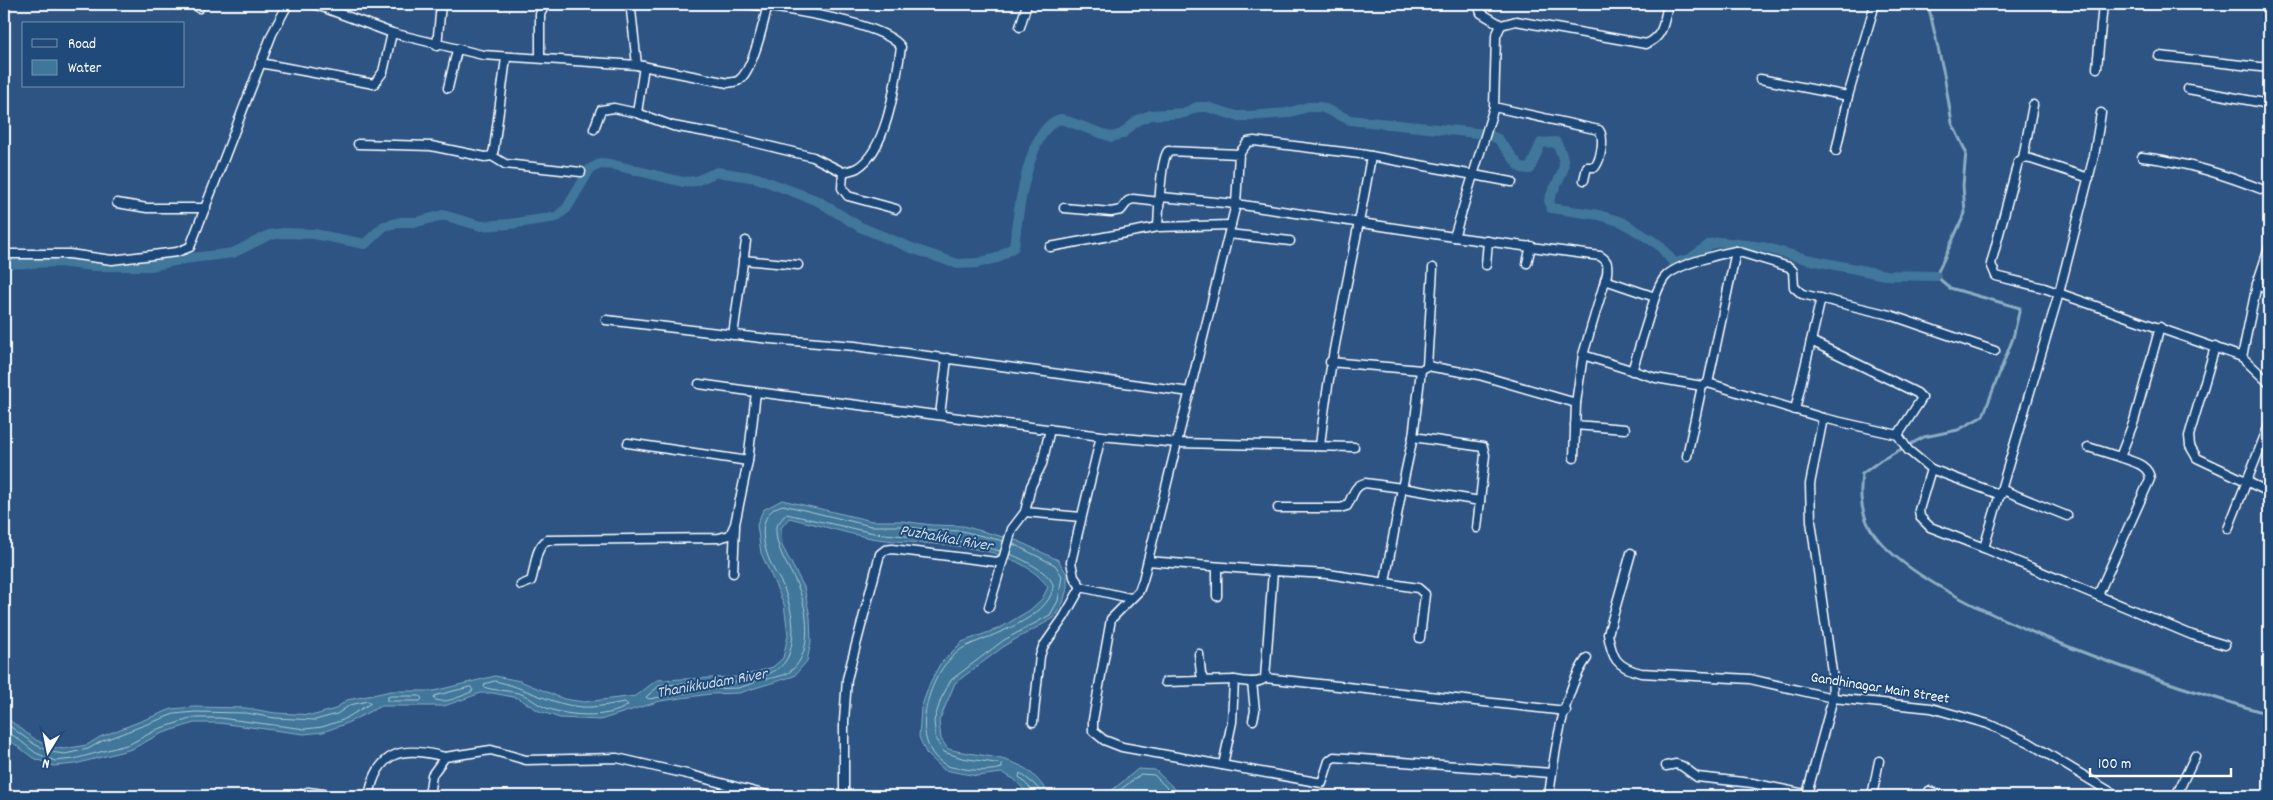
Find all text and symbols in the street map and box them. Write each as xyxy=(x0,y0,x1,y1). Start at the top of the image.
legend xyxy=(22,22,185,88)
text: Road xyxy=(68,34,96,56)
text: Water xyxy=(68,58,102,80)
water label: Puzhakkal River xyxy=(898,520,996,559)
water label: Thanikkudam River xyxy=(655,663,771,705)
street label: Gandhinagar Main Street xyxy=(1809,667,1951,711)
north arrow xyxy=(22,728,72,778)
scale bar xyxy=(2090,745,2232,777)
text: N xyxy=(41,752,51,773)
text: 100 m xyxy=(2098,754,2131,776)

